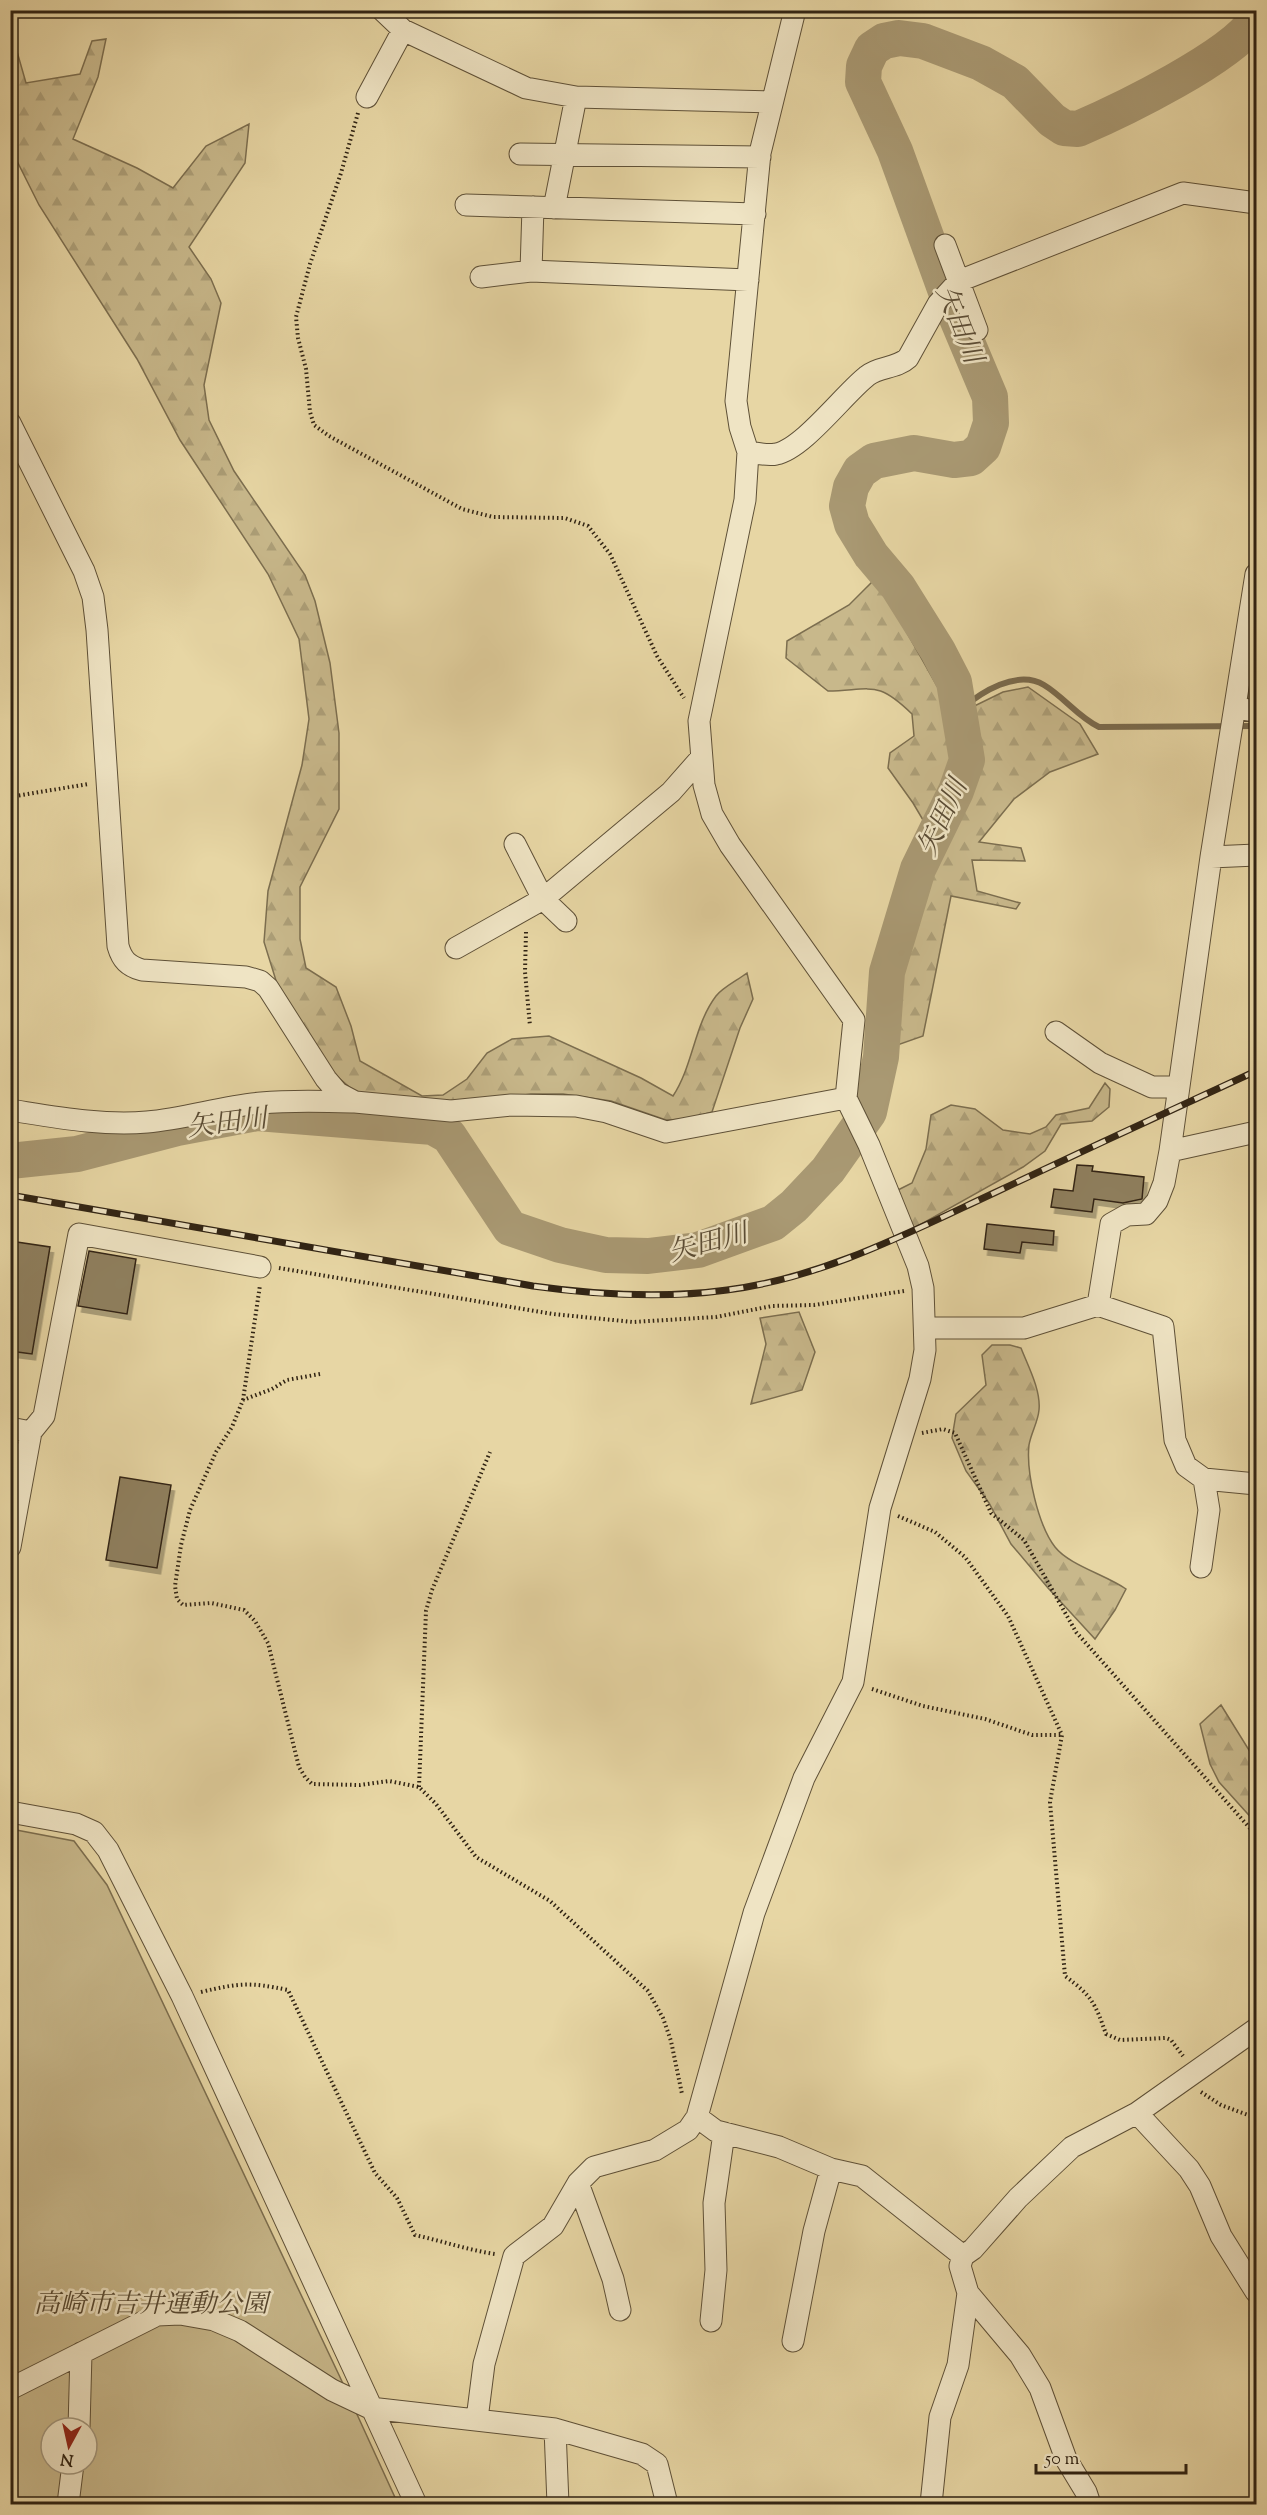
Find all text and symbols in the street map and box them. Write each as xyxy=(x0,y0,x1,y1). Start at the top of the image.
water label: 矢田川 xyxy=(924,280,992,373)
water label: 矢田川 xyxy=(909,770,980,863)
water label: 矢田川 xyxy=(185,1100,273,1149)
water label: 矢田川 xyxy=(664,1214,756,1274)
park label: 高崎市吉井運動公園 xyxy=(34,2287,272,2324)
north arrow xyxy=(39,2416,99,2476)
scale bar xyxy=(1036,2437,1186,2475)
text: N xyxy=(59,2446,75,2471)
text: 50 m xyxy=(1044,2447,1080,2473)

